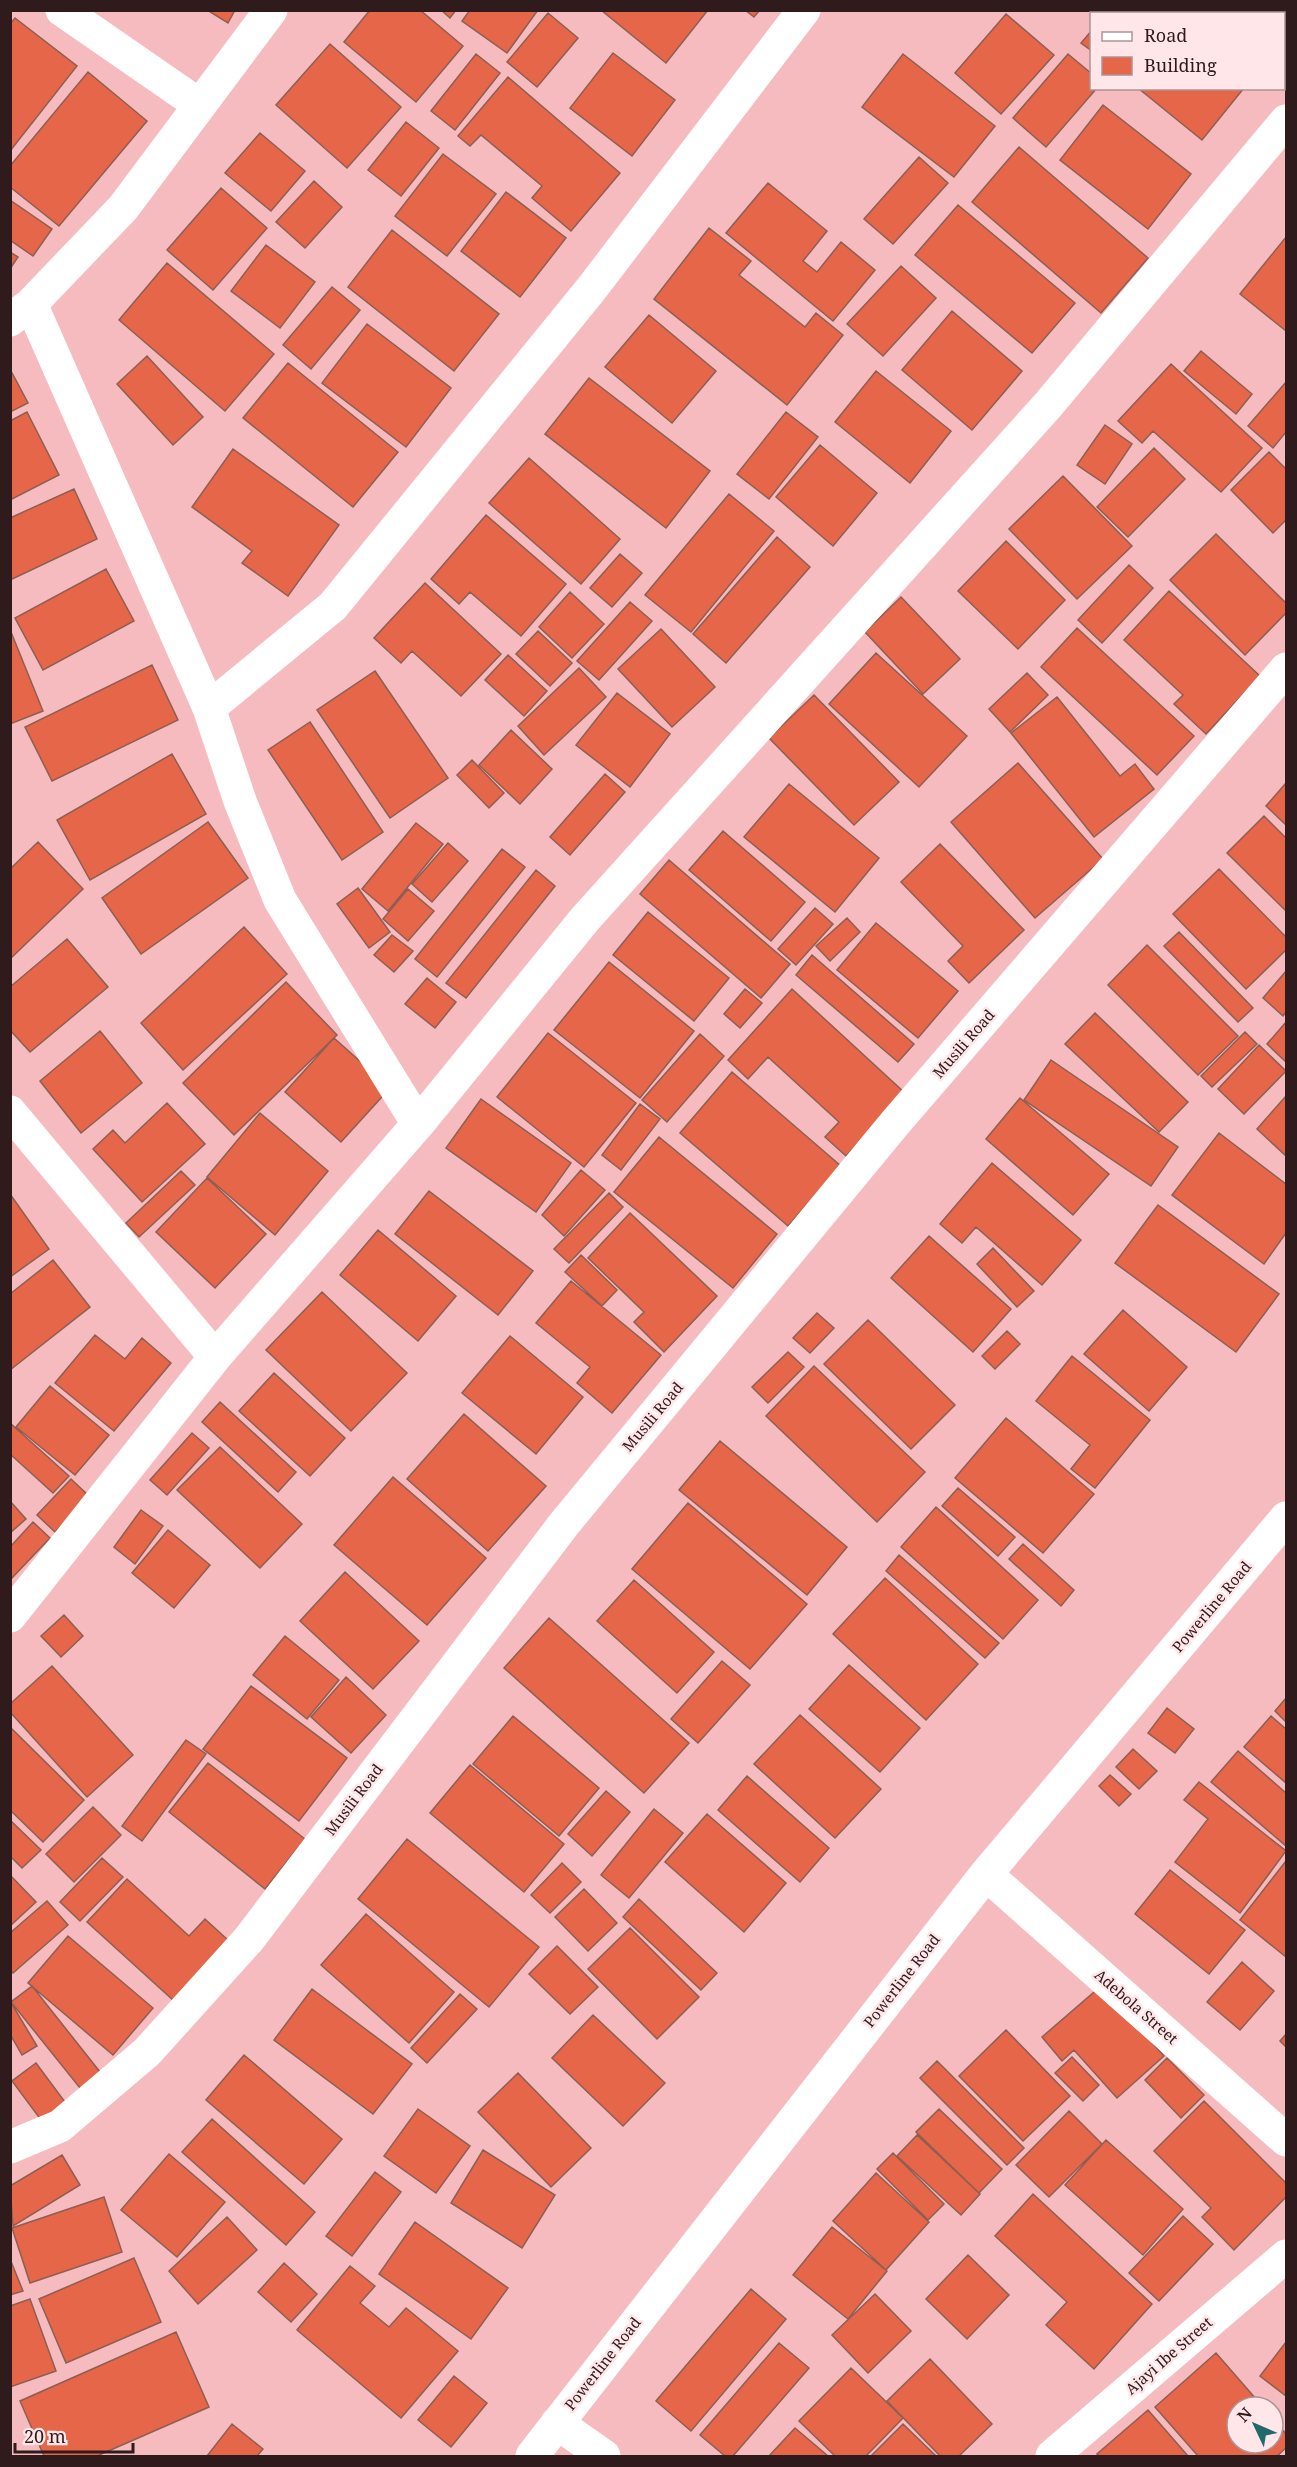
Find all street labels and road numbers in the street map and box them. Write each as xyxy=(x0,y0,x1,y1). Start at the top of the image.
street label: Musili Road xyxy=(928,1005,999,1082)
street label: Musili Road xyxy=(617,1377,687,1455)
street label: Powerline Road xyxy=(1167,1557,1255,1656)
street label: Musili Road xyxy=(320,1760,387,1839)
street label: Powerline Road xyxy=(859,1930,944,2031)
street label: Adebola Street xyxy=(1091,1965,1183,2048)
street label: Ajayi Ibe Street xyxy=(1121,2312,1216,2399)
street label: Powerline Road xyxy=(560,2313,645,2414)

